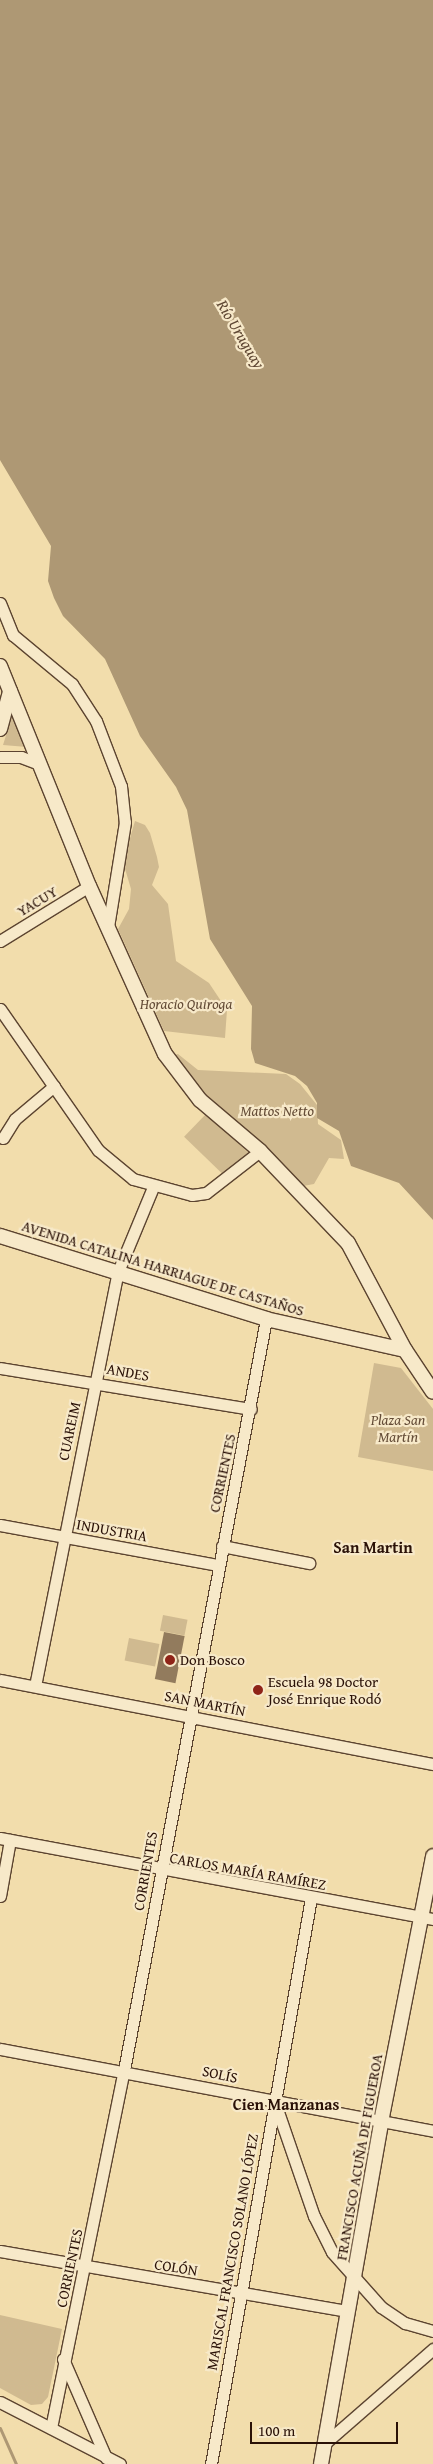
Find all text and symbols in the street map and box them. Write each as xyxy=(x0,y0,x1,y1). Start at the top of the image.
water label: Río Uruguay xyxy=(213,296,269,372)
street label: YACUY xyxy=(14,882,60,920)
park label: Horacio Quiroga xyxy=(140,995,232,1013)
park label: Mattos Netto xyxy=(240,1102,314,1120)
street label: AVENIDA CATALINA HARRIAGUE DE CASTAÑOS xyxy=(20,1216,306,1320)
street label: ANDES xyxy=(105,1359,151,1385)
street label: CUAREIM xyxy=(54,1400,84,1462)
park label: Plaza San Martín xyxy=(371,1410,425,1445)
street label: CORRIENTES xyxy=(205,1432,239,1514)
street label: INDUSTRIA xyxy=(75,1515,149,1545)
district label: San Martin xyxy=(333,1537,413,1557)
place label: Don Bosco xyxy=(180,1651,245,1669)
marker: Don Bosco xyxy=(164,1654,176,1666)
place label: Escuela 98 Doctor José Enrique Rodó xyxy=(268,1672,381,1707)
marker: Escuela 98 Doctor José Enrique Rodó xyxy=(252,1684,264,1696)
street label: SAN MARTÍN xyxy=(163,1686,247,1720)
street label: CORRIENTES xyxy=(129,1830,161,1912)
street label: CARLOS MARÍA RAMÍREZ xyxy=(168,1848,328,1894)
street label: FRANCISCO ACUÑA DE FIGUEROA xyxy=(332,2052,386,2262)
street label: SOLÍS xyxy=(201,2061,239,2087)
district label: Cien Manzanas xyxy=(233,2094,339,2114)
street label: MARISCAL FRANCISCO SOLANO LÓPEZ xyxy=(202,2132,262,2372)
street label: CORRIENTES xyxy=(52,2227,86,2309)
street label: COLÓN xyxy=(153,2255,199,2279)
scale bar xyxy=(253,2412,400,2444)
text: 100 m xyxy=(258,2420,295,2441)

